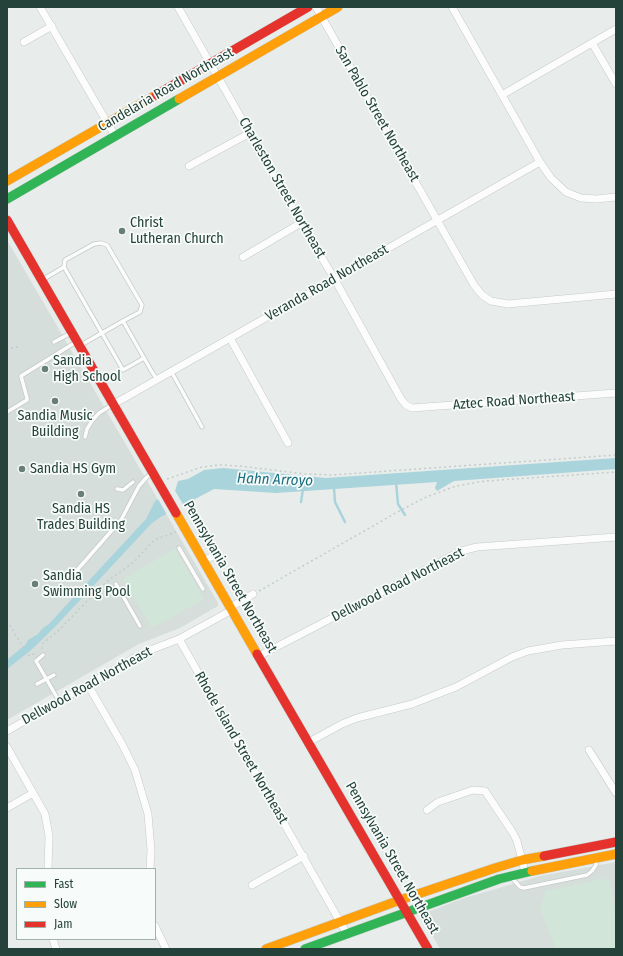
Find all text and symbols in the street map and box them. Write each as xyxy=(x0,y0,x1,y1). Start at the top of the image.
street label: San Pablo Street Northeast xyxy=(331,43,423,185)
street label: Candelaria Road Northeast xyxy=(95,44,237,136)
street label: Charleston Street Northeast xyxy=(235,115,329,261)
place label: Christ Lutheran Church xyxy=(130,215,224,248)
marker: Christ Lutheran Church xyxy=(117,226,127,236)
street label: Veranda Road Northeast xyxy=(263,241,391,325)
place label: Sandia High School xyxy=(53,353,121,386)
marker: Sandia High School xyxy=(40,364,50,374)
street label: Aztec Road Northeast xyxy=(452,388,576,414)
marker: Sandia Music Building xyxy=(50,396,60,406)
place label: Sandia Music Building xyxy=(17,408,93,440)
place label: Sandia HS Gym xyxy=(30,461,116,477)
marker: Sandia HS Gym xyxy=(17,464,27,474)
water label: Hahn Arroyo xyxy=(237,470,313,490)
marker: Sandia HS Trades Building xyxy=(76,489,86,499)
street label: Pennsylvania Street Northeast xyxy=(180,498,280,656)
place label: Sandia HS Trades Building xyxy=(37,501,125,534)
street label: Dellwood Road Northeast xyxy=(329,544,467,626)
place label: Sandia Swimming Pool xyxy=(43,568,130,600)
marker: Sandia Swimming Pool xyxy=(30,579,40,589)
street label: Dellwood Road Northeast xyxy=(19,643,155,729)
street label: Rhode Island Street Northeast xyxy=(190,669,292,827)
street label: Pennsylvania Street Northeast xyxy=(342,779,442,937)
legend xyxy=(16,868,156,940)
text: Fast xyxy=(54,877,73,891)
text: Slow xyxy=(54,897,77,911)
text: Jam xyxy=(54,917,72,931)

